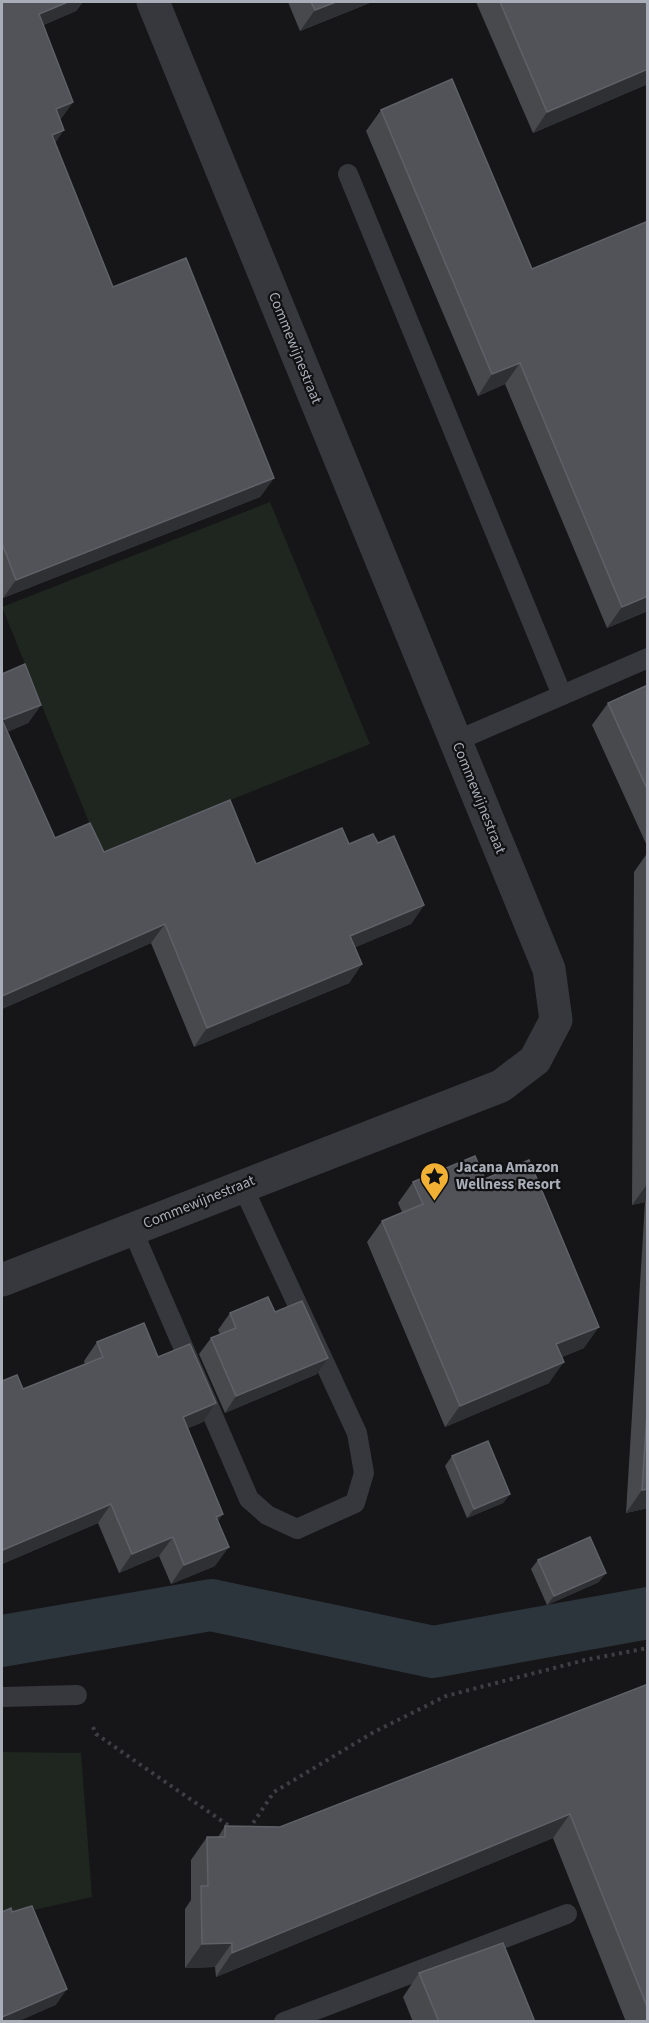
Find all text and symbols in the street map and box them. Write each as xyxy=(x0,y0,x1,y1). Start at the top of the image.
street label: Commewijnestraat xyxy=(263,289,327,407)
street label: Commewijnestraat xyxy=(447,739,511,857)
place label: Jacana Amazon Wellness Resort xyxy=(456,1157,561,1195)
place icon: Jacana Amazon Wellness Resort xyxy=(419,1160,451,1202)
street label: Commewijnestraat xyxy=(140,1170,258,1234)

